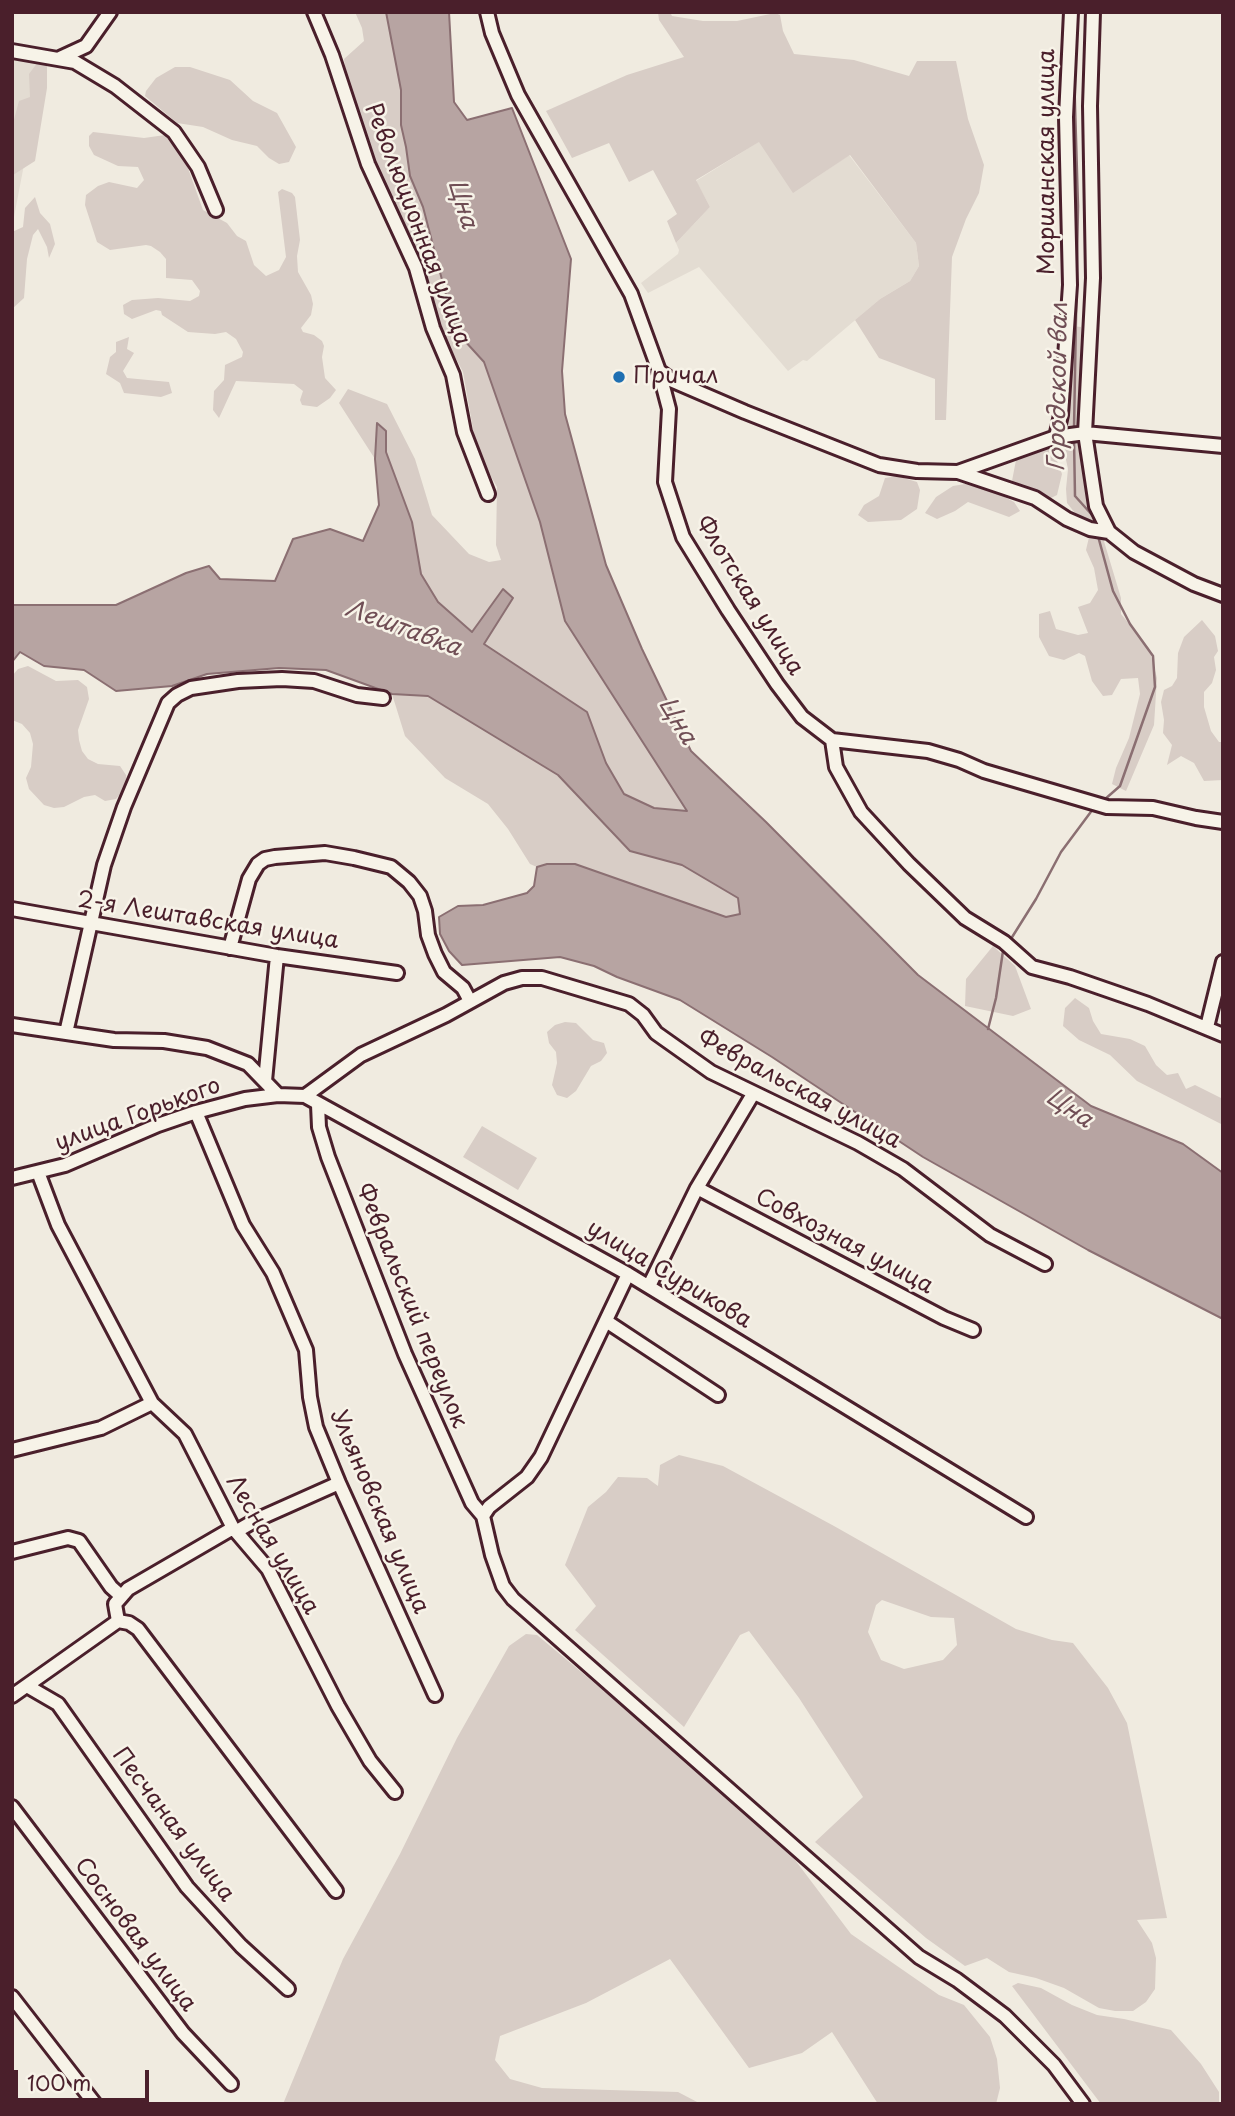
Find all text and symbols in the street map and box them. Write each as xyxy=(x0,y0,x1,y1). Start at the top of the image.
street label: Моршанская улица xyxy=(1034,49,1062,275)
street label: Революционная улица xyxy=(358,100,476,350)
water label: Цна xyxy=(441,176,483,232)
water label: Городской вал xyxy=(1043,302,1075,472)
place label: Причал xyxy=(633,363,718,391)
marker: Причал xyxy=(611,369,627,385)
street label: Флотская улица xyxy=(689,511,809,681)
water label: Лештавка xyxy=(341,595,465,663)
water label: Цна xyxy=(652,692,702,750)
street label: 2-я Лештавская улица xyxy=(75,887,341,955)
street label: Февральская улица xyxy=(693,1025,905,1155)
street label: улица Горького xyxy=(51,1072,225,1158)
water label: Цна xyxy=(1040,1083,1098,1135)
street label: Февральский переулок xyxy=(349,1180,473,1432)
street label: Совхозная улица xyxy=(750,1183,938,1301)
street label: улица Сурикова xyxy=(582,1215,756,1335)
street label: Ульяновская улица xyxy=(324,1406,434,1618)
street label: Лесная улица xyxy=(220,1470,324,1620)
street label: Песчаная улица xyxy=(106,1742,240,1908)
street label: Сосновая улица xyxy=(68,1853,202,2017)
scale bar xyxy=(18,2056,152,2100)
text: 100 m xyxy=(27,2066,91,2098)

